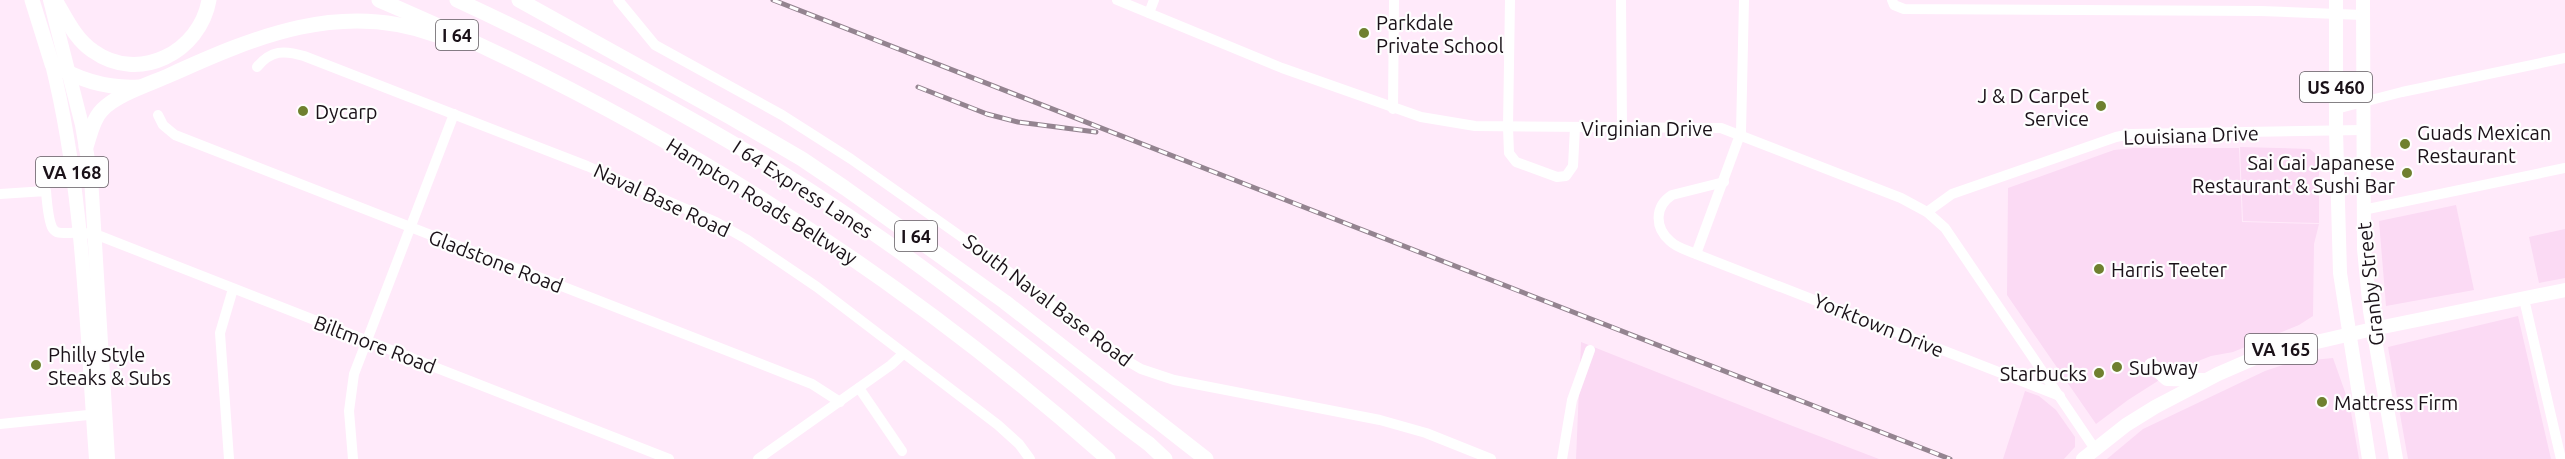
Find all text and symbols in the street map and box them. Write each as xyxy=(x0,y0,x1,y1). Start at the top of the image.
place label: Parkdale Private School xyxy=(1376,11,1504,57)
road number: I 64 xyxy=(436,20,478,50)
marker: Parkdale Private School xyxy=(1357,26,1371,40)
road number: US 460 xyxy=(2300,72,2372,102)
place label: J & D Carpet Service xyxy=(1977,84,2089,130)
marker: J & D Carpet Service xyxy=(2094,99,2108,113)
place label: Dycarp xyxy=(315,100,378,123)
marker: Dycarp xyxy=(296,104,310,118)
street label: Virginian Drive xyxy=(1581,117,1713,140)
street label: Louisiana Drive xyxy=(2123,121,2259,149)
place label: Guads Mexican Restaurant xyxy=(2417,121,2551,167)
street label: Hampton Roads Beltway xyxy=(662,133,862,269)
street label: I 64 Express Lanes xyxy=(729,135,877,243)
marker: Guads Mexican Restaurant xyxy=(2398,137,2412,151)
place label: Sai Gai Japanese Restaurant & Sushi Bar xyxy=(2192,151,2395,197)
road number: VA 168 xyxy=(36,157,108,187)
street label: Naval Base Road xyxy=(590,158,734,242)
marker: Sai Gai Japanese Restaurant & Sushi Bar xyxy=(2400,166,2414,180)
road number: I 64 xyxy=(895,221,937,251)
street label: Granby Street xyxy=(2352,221,2388,347)
street label: Gladstone Road xyxy=(426,225,566,297)
street label: South Naval Base Road xyxy=(959,229,1137,371)
place label: Harris Teeter xyxy=(2111,258,2228,281)
marker: Harris Teeter xyxy=(2092,262,2106,276)
street label: Yorktown Drive xyxy=(1811,288,1947,362)
street label: Biltmore Road xyxy=(311,310,439,378)
road number: VA 165 xyxy=(2245,334,2317,364)
place label: Philly Style Steaks & Subs xyxy=(48,343,171,389)
place label: Subway xyxy=(2129,356,2198,379)
marker: Philly Style Steaks & Subs xyxy=(29,358,43,372)
marker: Subway xyxy=(2110,360,2124,374)
place label: Starbucks xyxy=(2000,362,2087,385)
marker: Starbucks xyxy=(2092,366,2106,380)
place label: Mattress Firm xyxy=(2334,391,2458,414)
marker: Mattress Firm xyxy=(2315,395,2329,409)

